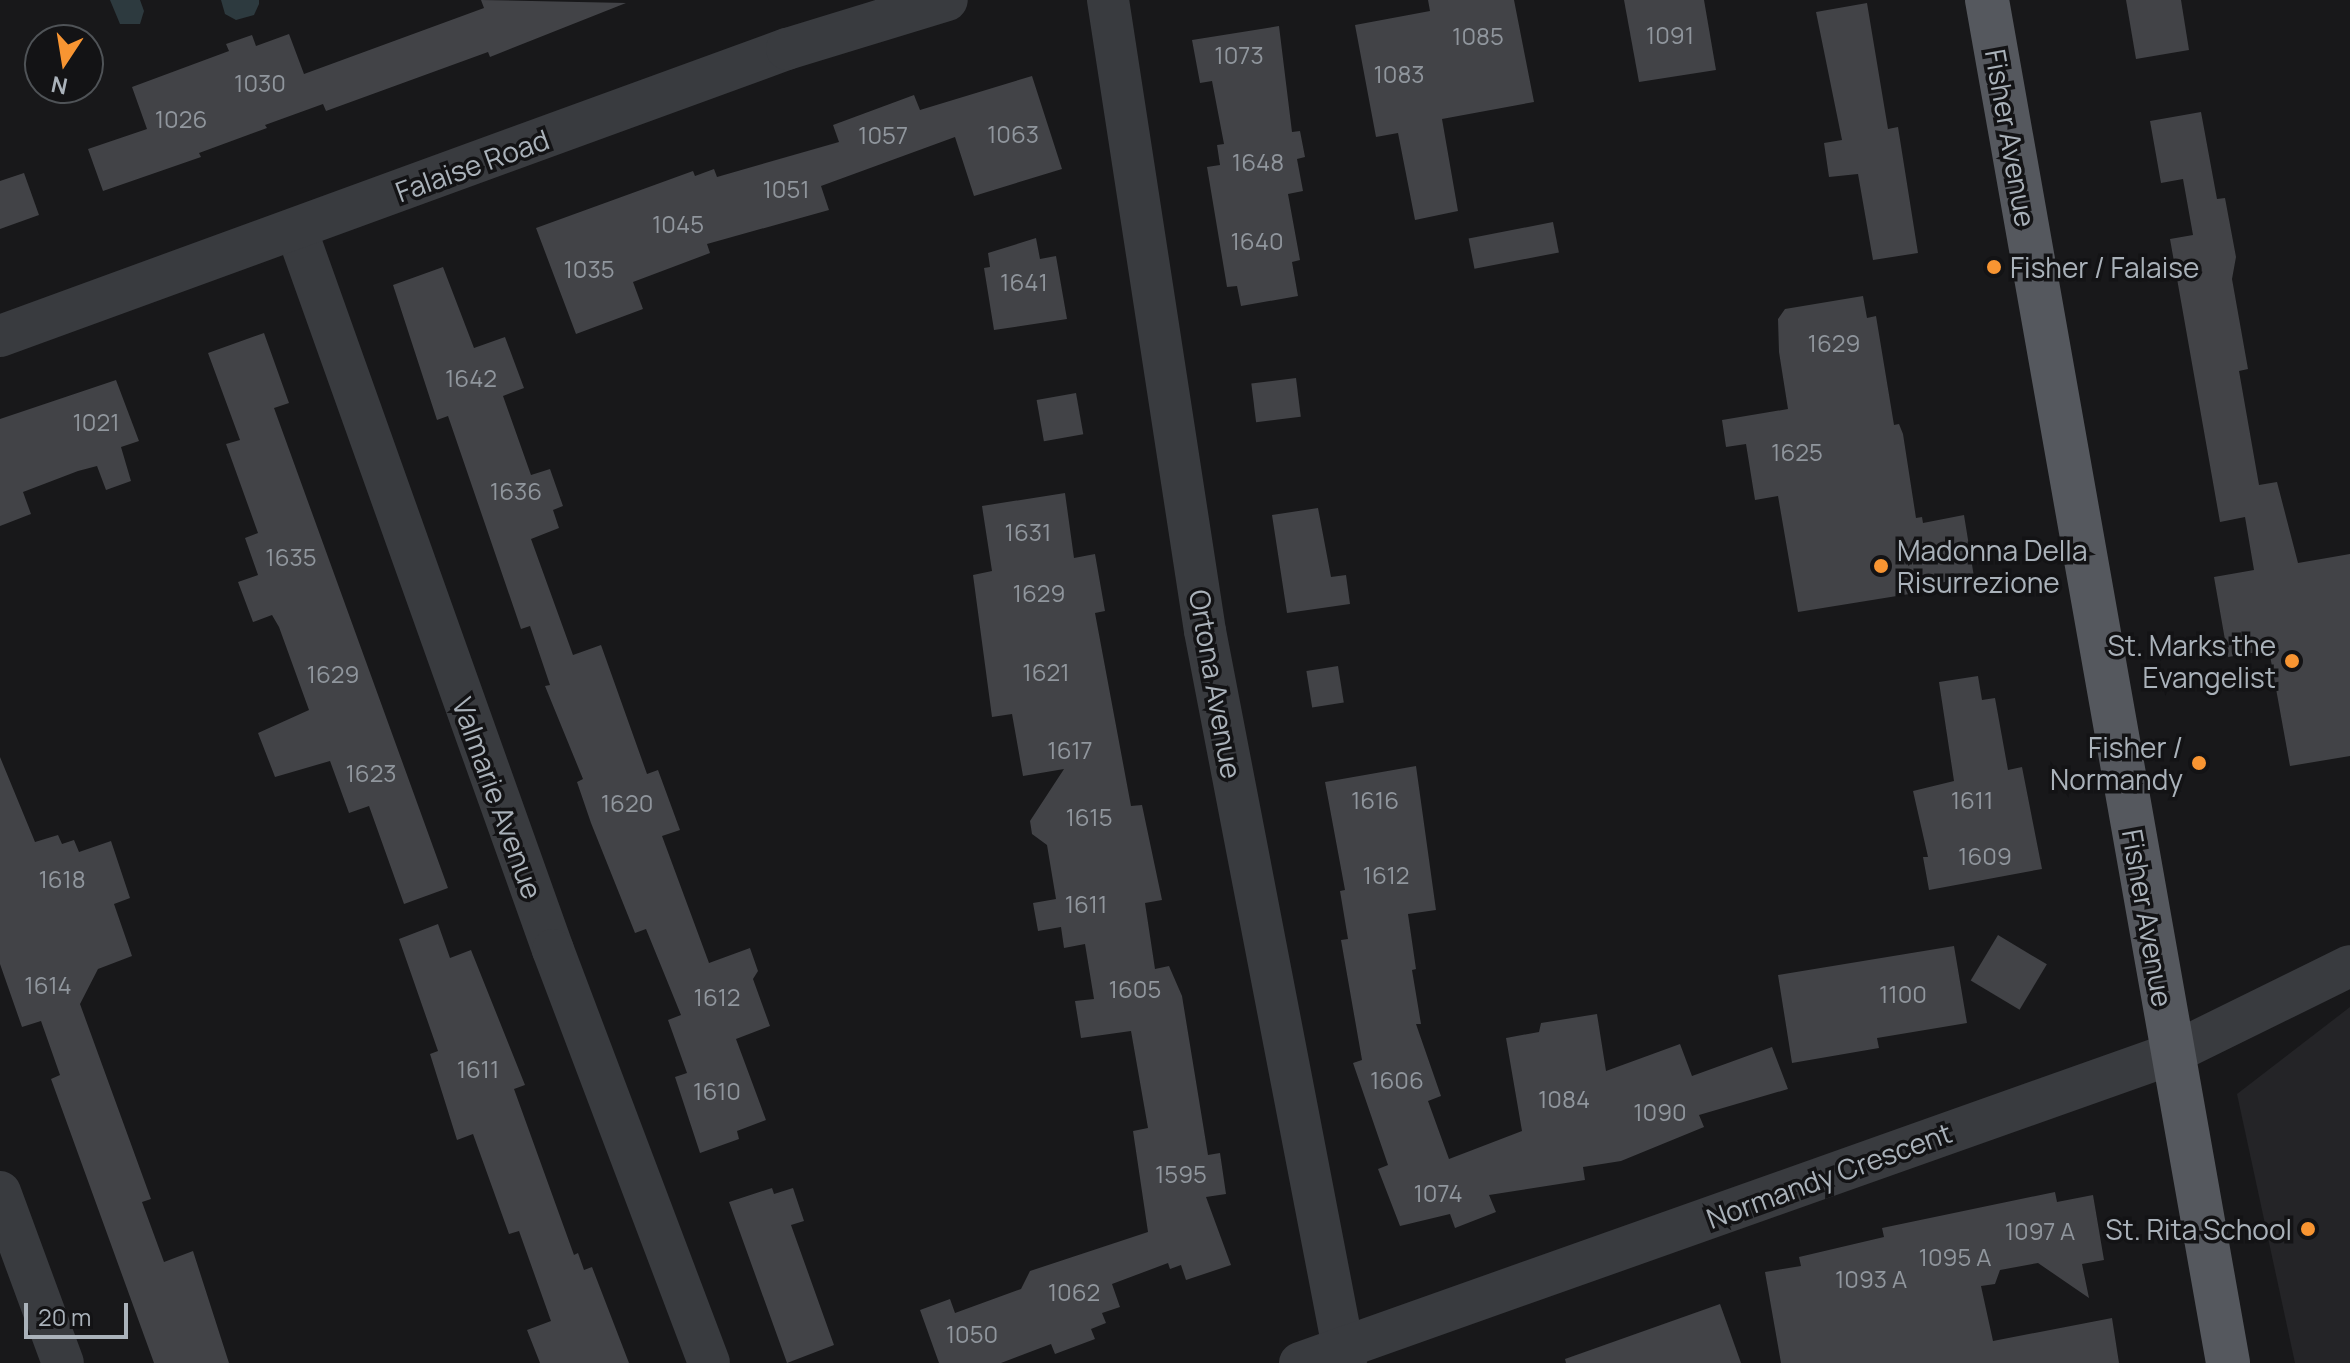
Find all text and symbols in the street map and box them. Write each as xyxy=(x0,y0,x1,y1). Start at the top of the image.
house number: 1091 xyxy=(1646,21,1694,49)
house number: 1085 xyxy=(1452,22,1504,50)
north arrow xyxy=(24,24,104,104)
house number: 1073 xyxy=(1214,41,1264,69)
street label: Fisher Avenue xyxy=(1979,47,2043,229)
house number: 1083 xyxy=(1373,60,1425,88)
text: N xyxy=(49,69,70,102)
house number: 1030 xyxy=(234,69,286,97)
house number: 1026 xyxy=(155,105,207,133)
house number: 1063 xyxy=(987,120,1039,148)
house number: 1057 xyxy=(858,121,908,149)
street label: Falaise Road xyxy=(391,122,553,208)
house number: 1648 xyxy=(1232,148,1284,176)
house number: 1051 xyxy=(762,175,810,203)
house number: 1045 xyxy=(652,210,704,238)
house number: 1640 xyxy=(1230,227,1284,255)
place label: Fisher / Falaise xyxy=(2010,250,2199,284)
house number: 1035 xyxy=(563,255,615,283)
marker: Fisher / Falaise xyxy=(1985,258,2003,276)
house number: 1641 xyxy=(1000,268,1048,296)
house number: 1629 xyxy=(1808,329,1860,357)
house number: 1642 xyxy=(445,364,497,392)
house number: 1021 xyxy=(72,408,120,436)
house number: 1625 xyxy=(1771,438,1823,466)
house number: 1636 xyxy=(490,477,542,505)
house number: 1631 xyxy=(1005,518,1051,546)
place label: Madonna Della Risurrezione xyxy=(1897,533,2087,599)
house number: 1635 xyxy=(265,543,317,571)
marker: Madonna Della Risurrezione xyxy=(1872,557,1890,575)
house number: 1629 xyxy=(1013,579,1065,607)
street label: Ortona Avenue xyxy=(1183,587,1249,781)
place label: St. Marks the Evangelist xyxy=(2108,628,2276,694)
marker: St. Marks the Evangelist xyxy=(2283,652,2301,670)
house number: 1621 xyxy=(1022,658,1070,686)
house number: 1629 xyxy=(307,660,359,688)
street label: Valmarie Avenue xyxy=(446,693,550,903)
place label: Fisher / Normandy xyxy=(2050,730,2183,796)
house number: 1617 xyxy=(1047,736,1093,764)
marker: Fisher / Normandy xyxy=(2190,754,2208,772)
house number: 1623 xyxy=(345,759,397,787)
house number: 1616 xyxy=(1351,786,1399,814)
house number: 1611 xyxy=(1951,786,1993,814)
house number: 1620 xyxy=(601,789,653,817)
house number: 1615 xyxy=(1065,803,1113,831)
street label: Fisher Avenue xyxy=(2116,827,2180,1009)
house number: 1609 xyxy=(1958,842,2012,870)
house number: 1612 xyxy=(1363,861,1409,889)
house number: 1618 xyxy=(38,865,86,893)
house number: 1611 xyxy=(1065,890,1107,918)
house number: 1614 xyxy=(24,971,72,999)
house number: 1605 xyxy=(1109,975,1161,1003)
house number: 1100 xyxy=(1879,980,1927,1008)
house number: 1612 xyxy=(694,983,740,1011)
house number: 1611 xyxy=(457,1055,499,1083)
house number: 1606 xyxy=(1370,1066,1424,1094)
house number: 1610 xyxy=(693,1077,741,1105)
house number: 1084 xyxy=(1538,1085,1590,1113)
house number: 1090 xyxy=(1633,1098,1687,1126)
street label: Normandy Crescent xyxy=(1702,1115,1956,1235)
house number: 1595 xyxy=(1155,1160,1207,1188)
house number: 1074 xyxy=(1413,1179,1463,1207)
place label: St. Rita School xyxy=(2105,1212,2292,1246)
house number: 1097 A xyxy=(2005,1217,2075,1245)
marker: St. Rita School xyxy=(2299,1220,2317,1238)
house number: 1095 A xyxy=(1919,1243,1991,1271)
house number: 1093 A xyxy=(1835,1265,1907,1293)
house number: 1062 xyxy=(1048,1278,1100,1306)
scale bar xyxy=(28,1287,132,1337)
text: 20 m xyxy=(38,1300,91,1333)
house number: 1050 xyxy=(946,1320,998,1348)

